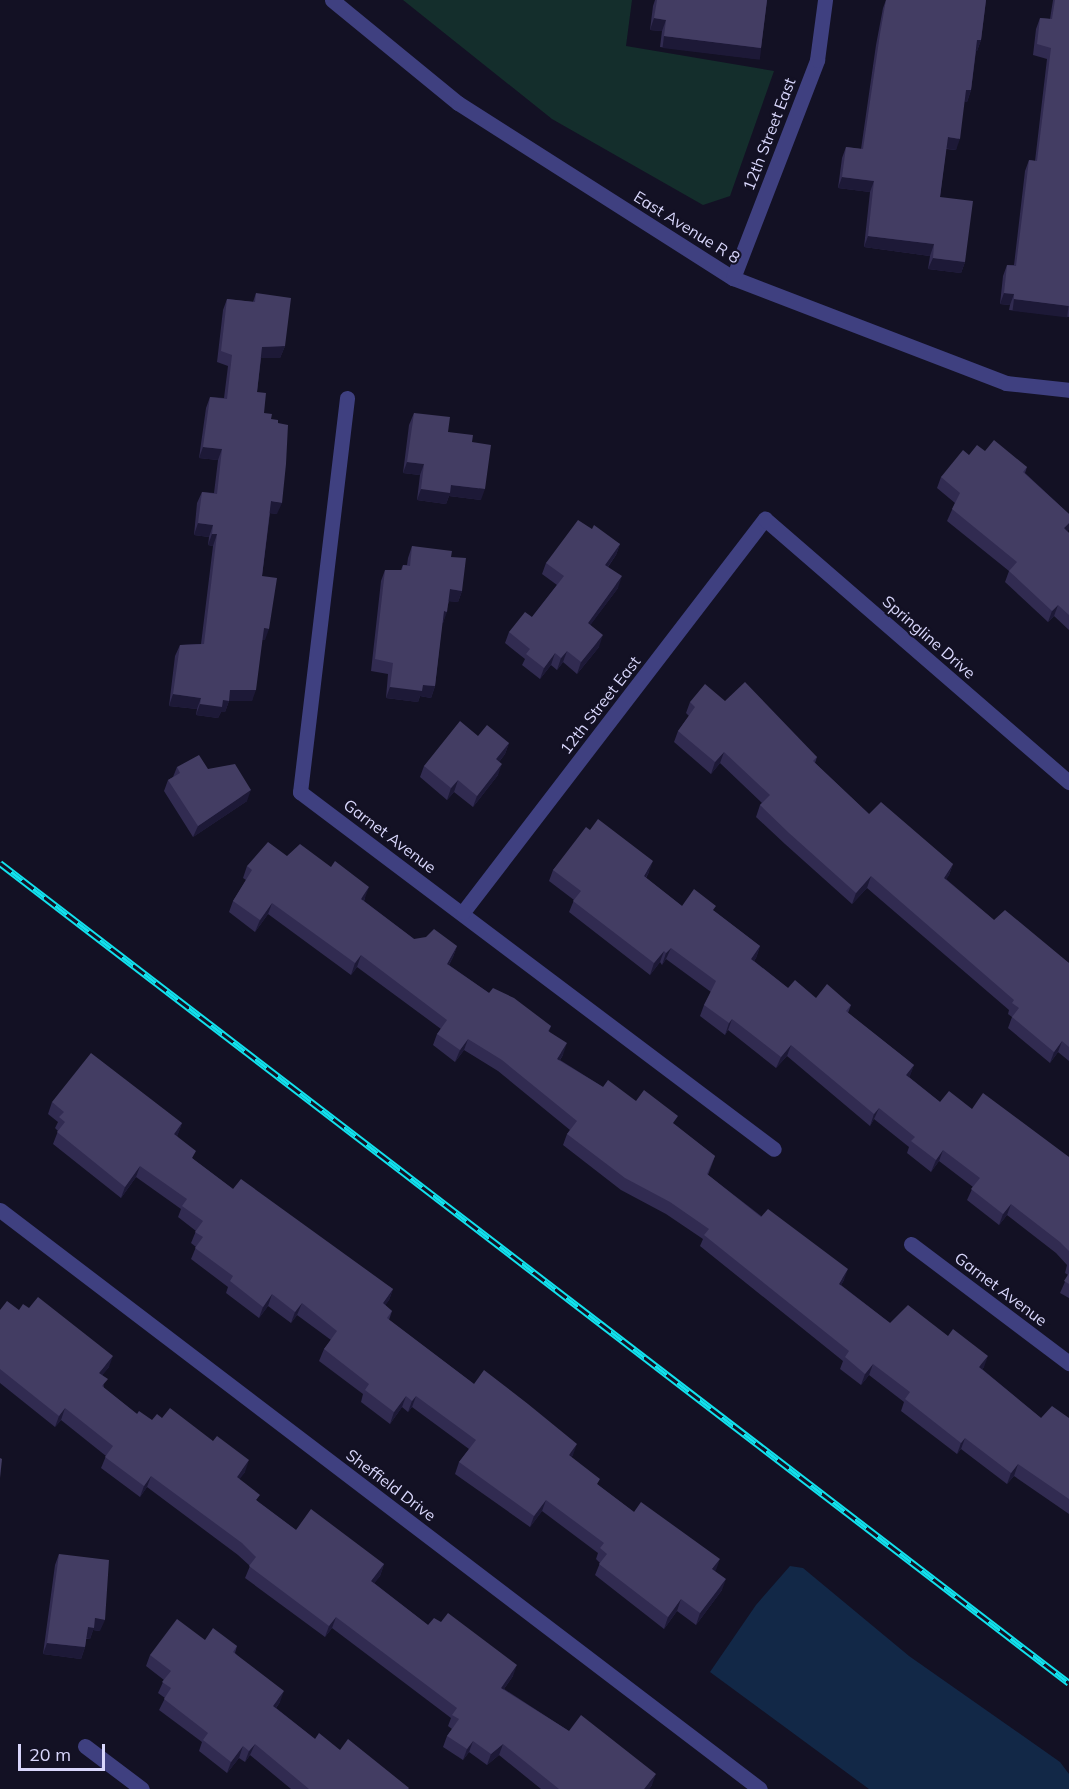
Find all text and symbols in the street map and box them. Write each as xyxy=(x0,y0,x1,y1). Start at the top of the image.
street label: 12th Street East xyxy=(739,75,799,193)
street label: East Avenue R 8 xyxy=(630,187,744,267)
street label: Springline Drive xyxy=(879,591,979,683)
street label: 12th Street East xyxy=(556,652,644,758)
street label: Garnet Avenue xyxy=(340,795,440,877)
street label: Garnet Avenue xyxy=(951,1248,1051,1330)
street label: Sheffield Drive xyxy=(342,1445,440,1525)
scale bar xyxy=(21,1732,108,1770)
text: 20 m xyxy=(29,1743,71,1766)

